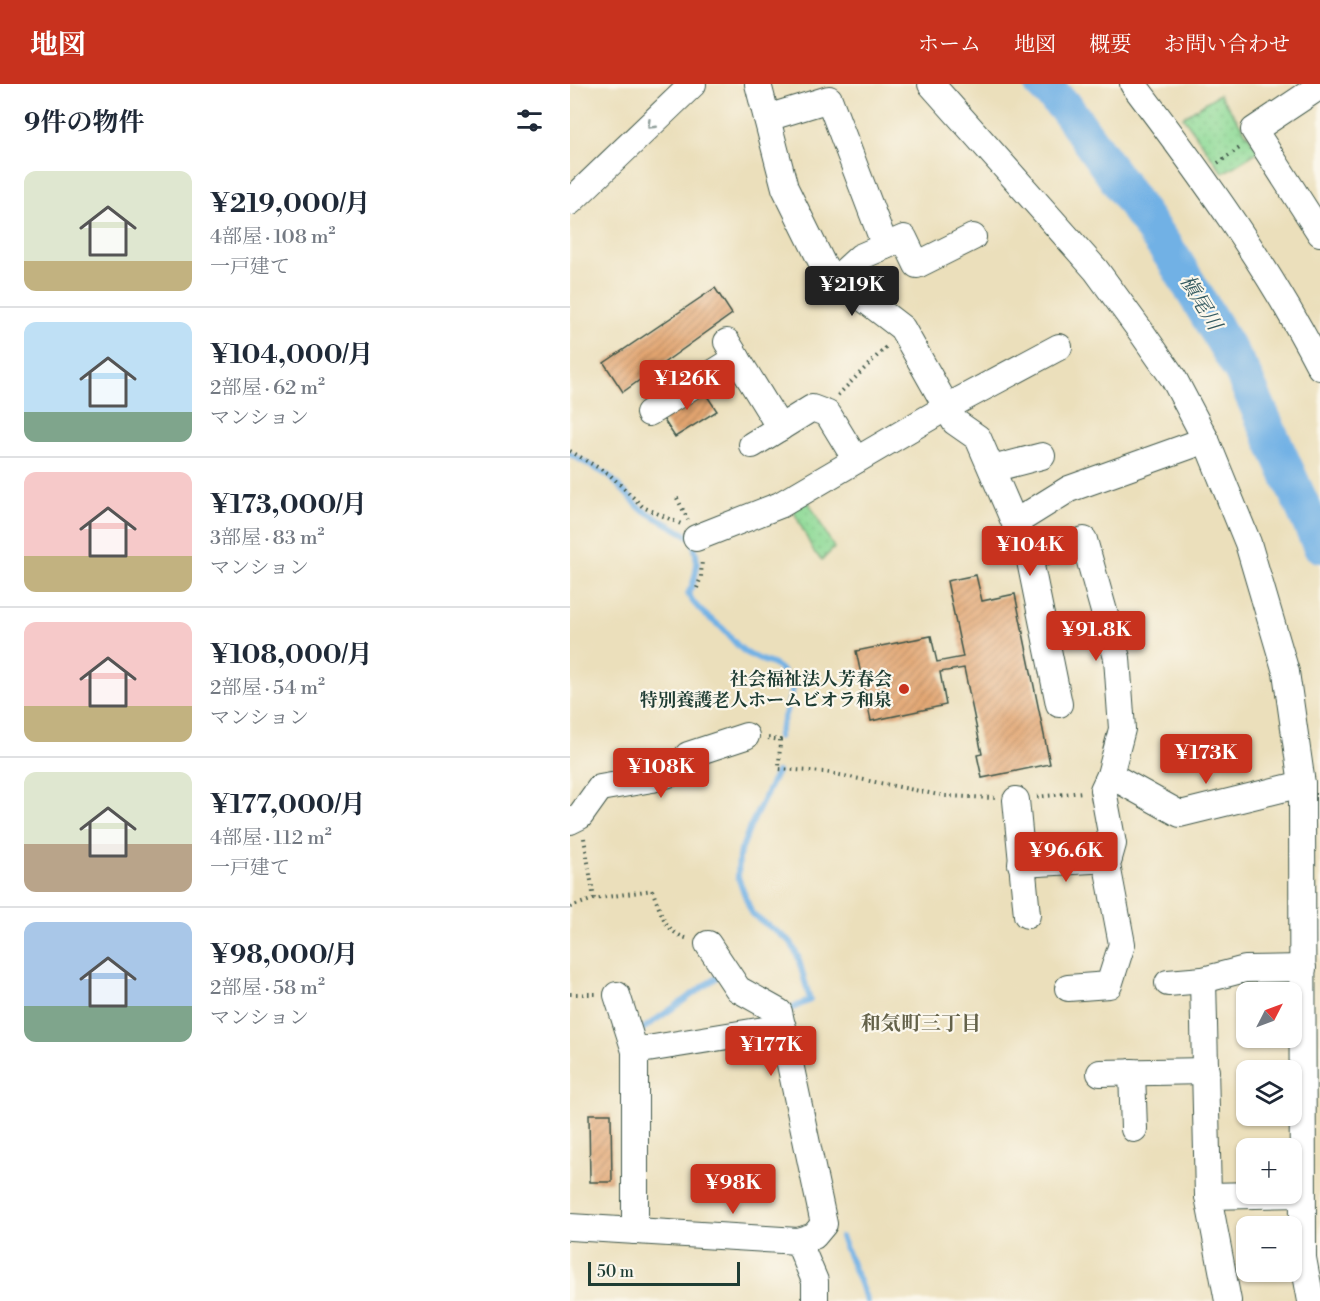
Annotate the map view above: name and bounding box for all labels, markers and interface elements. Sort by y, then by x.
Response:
text: 地図 [30,28,86,63]
text: ホーム [918,32,981,58]
text: 地図 [1014,32,1056,58]
text: 概要 [1089,32,1131,58]
text: お問い合わせ [1164,32,1290,58]
icon: filters [513,104,546,137]
text: 9件の物件 [24,107,144,139]
one-way arrow [647,117,658,128]
text: ¥219,000/月 [210,188,371,220]
icon: home [72,195,144,267]
text: 4部屋 · 108 m² [210,225,336,250]
text: 一戸建て [210,255,290,280]
pin: ¥219K [810,266,894,317]
water label: 槇尾川 [1174,271,1227,337]
text: ¥219K [819,273,885,298]
text: ¥104,000/月 [210,339,374,371]
icon: home [72,346,144,418]
pin: ¥126K [645,360,729,411]
text: ¥126K [654,367,720,392]
text: 2部屋 · 62 m² [210,376,325,401]
text: マンション [210,406,309,431]
text: ¥173,000/月 [210,489,367,521]
icon: home [72,496,144,568]
text: 3部屋 · 83 m² [210,526,325,551]
pin: ¥104K [988,526,1072,577]
text: ¥104K [996,533,1064,558]
text: マンション [210,556,309,581]
pin: ¥91.8K [1047,611,1145,662]
text: ¥91.8K [1060,618,1132,643]
text: ¥108,000/月 [210,639,373,671]
icon: home [72,646,144,718]
place label: 社会福祉法人芳春会 特別養護老人ホームビオラ和泉 [640,668,892,712]
text: 2部屋 · 54 m² [210,676,325,701]
marker: 社会福祉法人芳春会 特別養護老人ホームビオラ和泉 [897,682,911,696]
text: マンション [210,706,309,731]
pin: ¥173K [1164,734,1248,785]
text: ¥173K [1174,741,1238,766]
pin: ¥108K [619,748,703,799]
text: ¥108K [627,755,695,780]
text: ¥177,000/月 [210,789,366,821]
icon: home [72,796,144,868]
text: 4部屋 · 112 m² [210,826,332,851]
pin: ¥96.6K [1017,832,1115,883]
text: ¥96.6K [1029,839,1103,864]
text: 一戸建て [210,856,290,881]
text: ¥98,000/月 [210,939,359,971]
icon: home [72,946,144,1018]
text: 2部屋 · 58 m² [210,976,325,1001]
north arrow [1236,982,1302,1048]
map controls [1236,982,1302,1282]
text: マンション [210,1006,309,1031]
district label: 和気町三丁目 [861,1012,981,1037]
pin: ¥177K [729,1026,813,1077]
text: ¥177K [739,1033,803,1058]
button: layers [1236,1060,1302,1126]
button: + [1236,1138,1302,1204]
pin: ¥98K [697,1164,769,1215]
text: ¥98K [705,1171,761,1196]
button: − [1236,1216,1302,1282]
scale bar [588,1259,740,1286]
text: 50 m [597,1262,634,1282]

